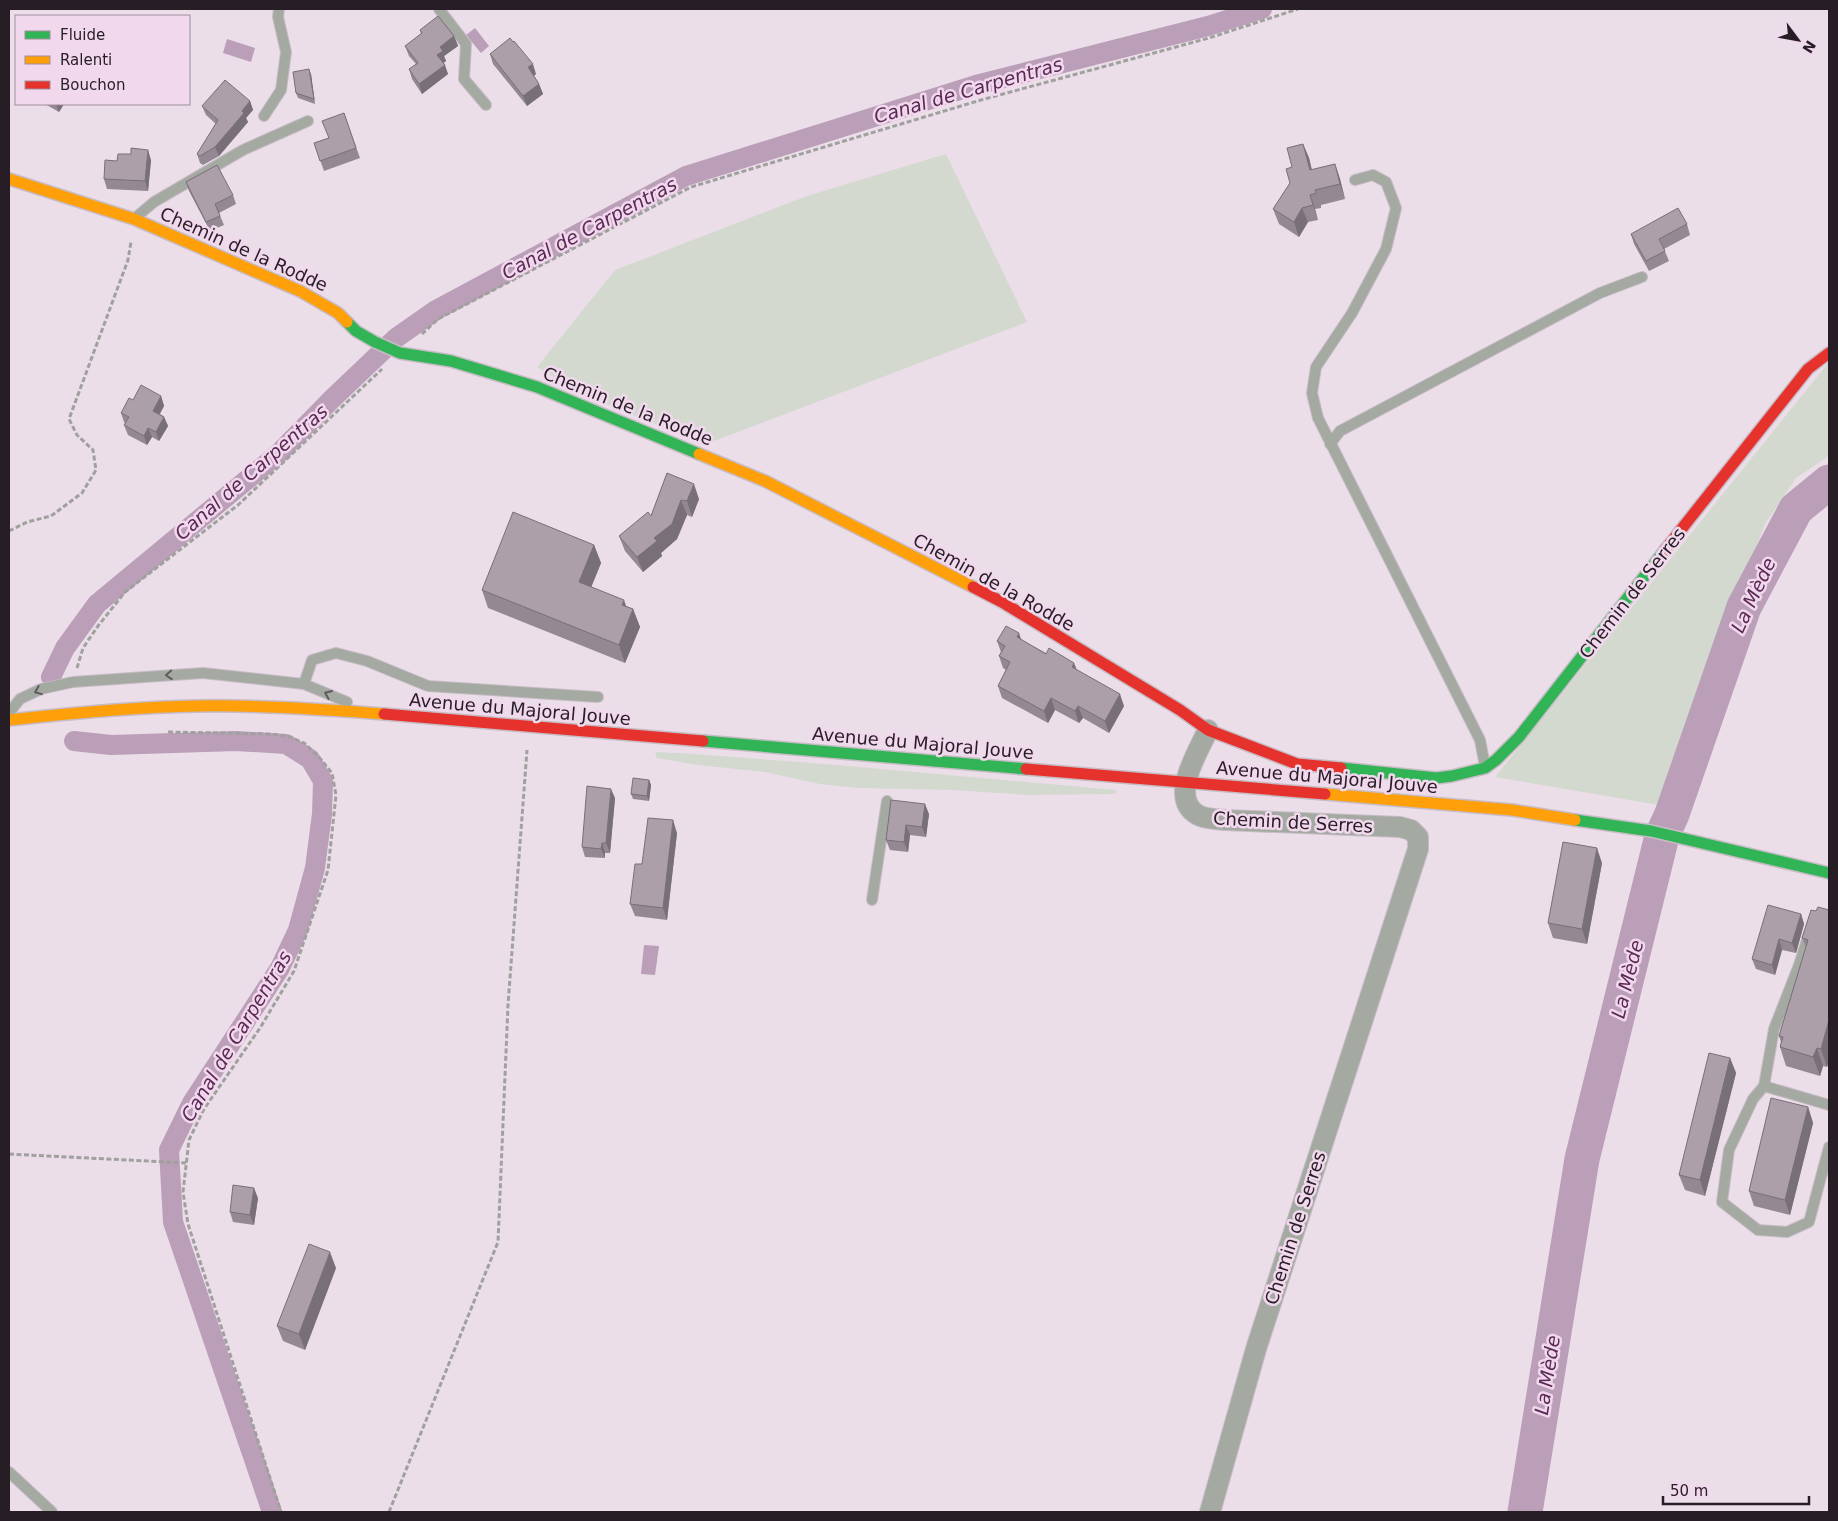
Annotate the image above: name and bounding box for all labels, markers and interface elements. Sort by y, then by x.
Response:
legend [15,15,190,105]
north arrow [1773,15,1823,65]
text: Fluide [60,26,105,44]
text: N [1799,38,1819,56]
text: Ralenti [60,51,112,69]
water label: Canal de Carpentras [871,53,1065,127]
text: Bouchon [60,76,125,94]
water label: Canal de Carpentras [498,172,680,283]
street label: Chemin de la Rodde [157,203,331,295]
street label: Chemin de la Rodde [540,362,716,450]
water label: Canal de Carpentras [170,400,332,544]
street label: Chemin de Serres [1574,524,1690,662]
street label: Chemin de la Rodde [910,529,1078,635]
water label: La Mède [1726,554,1780,636]
one-way arrow [164,670,172,681]
one-way arrow [34,685,42,695]
street label: Avenue du Majoral Jouve [408,689,632,729]
one-way arrow [324,690,333,701]
street label: Avenue du Majoral Jouve [811,723,1035,763]
street label: Avenue du Majoral Jouve [1215,757,1439,797]
street label: Chemin de Serres [1213,807,1373,837]
water label: La Mède [1607,937,1647,1021]
water label: Canal de Carpentras [176,947,296,1125]
street label: Chemin de Serres [1260,1149,1330,1307]
water label: La Mède [1530,1334,1564,1416]
scale bar [1663,1474,1809,1506]
text: 50 m [1670,1482,1708,1500]

